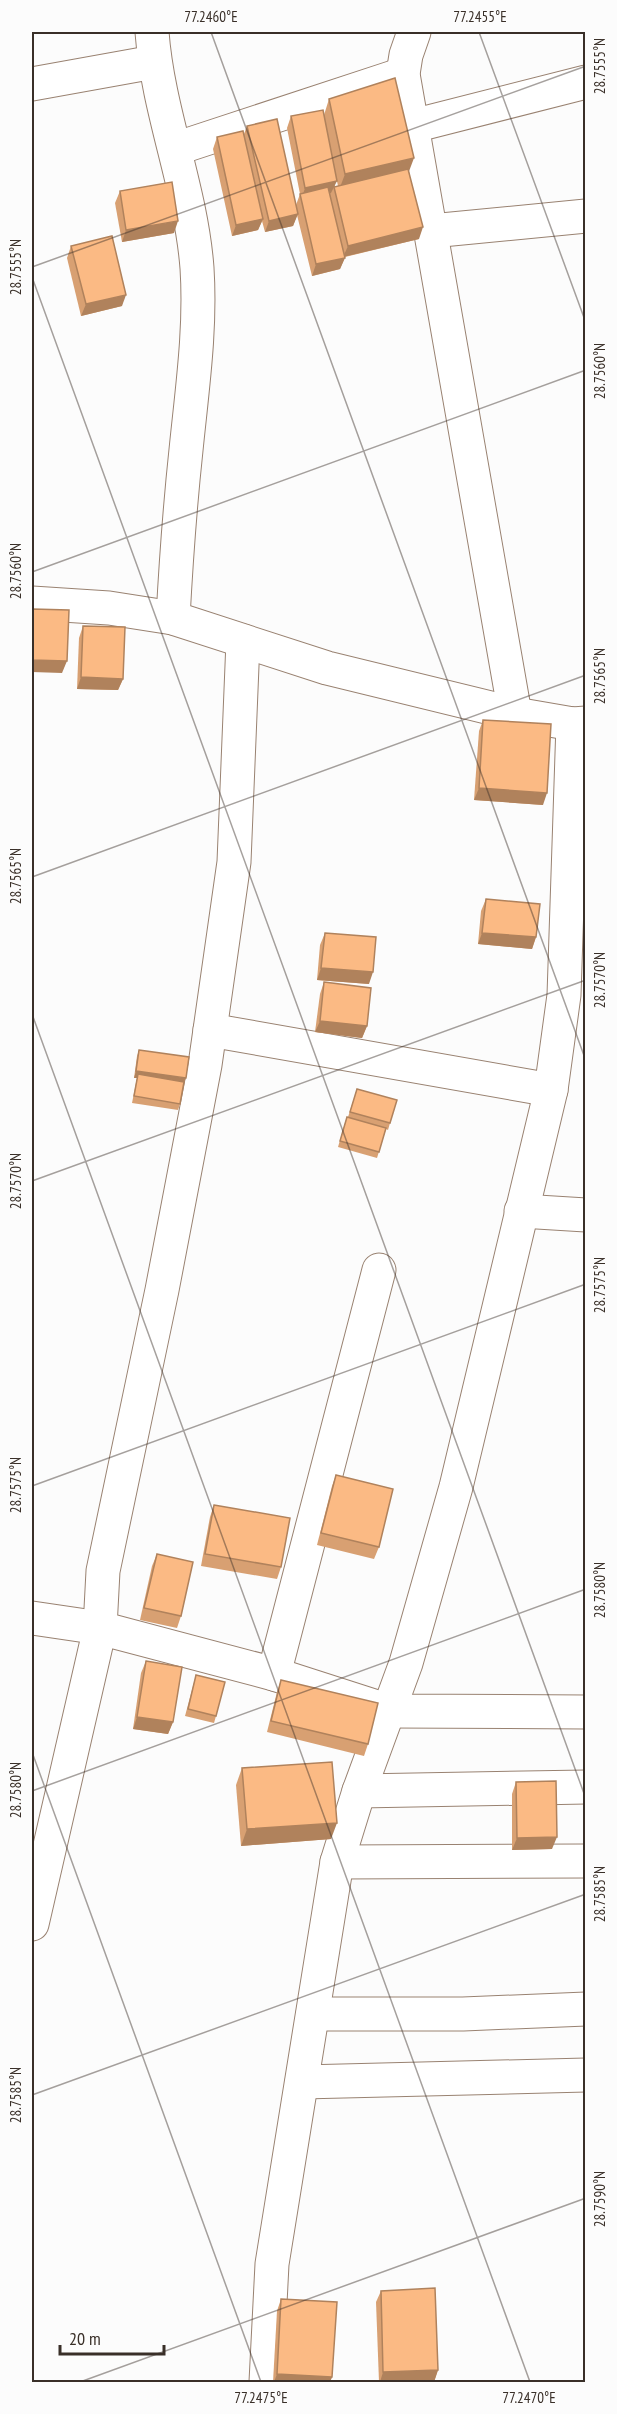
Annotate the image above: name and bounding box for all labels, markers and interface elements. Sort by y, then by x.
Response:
text: 77.2460°E [184,7,238,26]
text: 77.2455°E [453,7,507,26]
text: 28.7555°N [590,38,609,94]
text: 28.7555°N [6,239,25,295]
text: 28.7560°N [590,343,609,399]
text: 28.7560°N [6,543,25,599]
text: 28.7565°N [590,648,609,704]
text: 28.7565°N [6,848,25,904]
text: 28.7570°N [590,952,609,1008]
text: 28.7570°N [6,1153,25,1209]
text: 28.7575°N [590,1257,609,1313]
text: 28.7575°N [6,1457,25,1513]
text: 28.7580°N [590,1562,609,1618]
text: 28.7580°N [6,1762,25,1818]
text: 28.7585°N [590,1866,609,1922]
text: 28.7585°N [6,2067,25,2123]
text: 28.7590°N [590,2171,609,2227]
scale bar [60,2318,164,2356]
text: 20 m [69,2327,101,2350]
text: 77.2475°E [234,2388,288,2407]
text: 77.2470°E [502,2388,556,2407]

